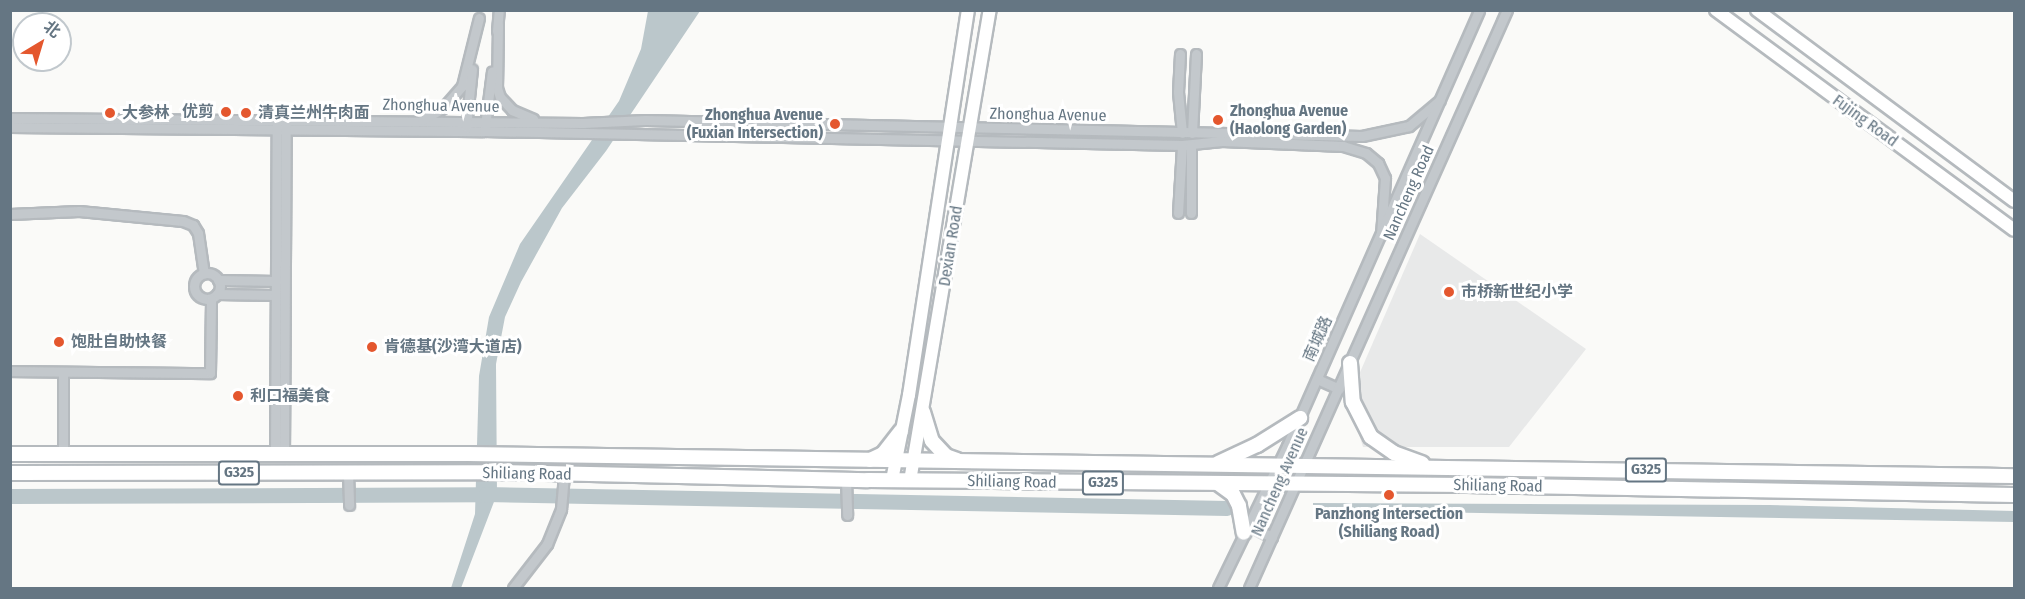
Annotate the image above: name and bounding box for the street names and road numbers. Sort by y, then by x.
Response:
street label: Fujing Road [1829,91,1901,151]
street label: Zhonghua Avenue [382,95,500,117]
street label: Zhonghua Avenue [989,104,1107,126]
street label: Nancheng Road [1379,142,1439,244]
street label: Dexian Road [935,204,967,288]
street label: 南城路 [1299,313,1337,365]
street label: Nancheng Avenue [1247,425,1313,539]
road number: G325 [1624,458,1668,482]
road number: G325 [216,461,262,485]
street label: Shiliang Road [482,464,572,484]
road number: G325 [1080,471,1126,495]
street label: Shiliang Road [967,472,1057,492]
street label: Shiliang Road [1453,476,1543,496]

